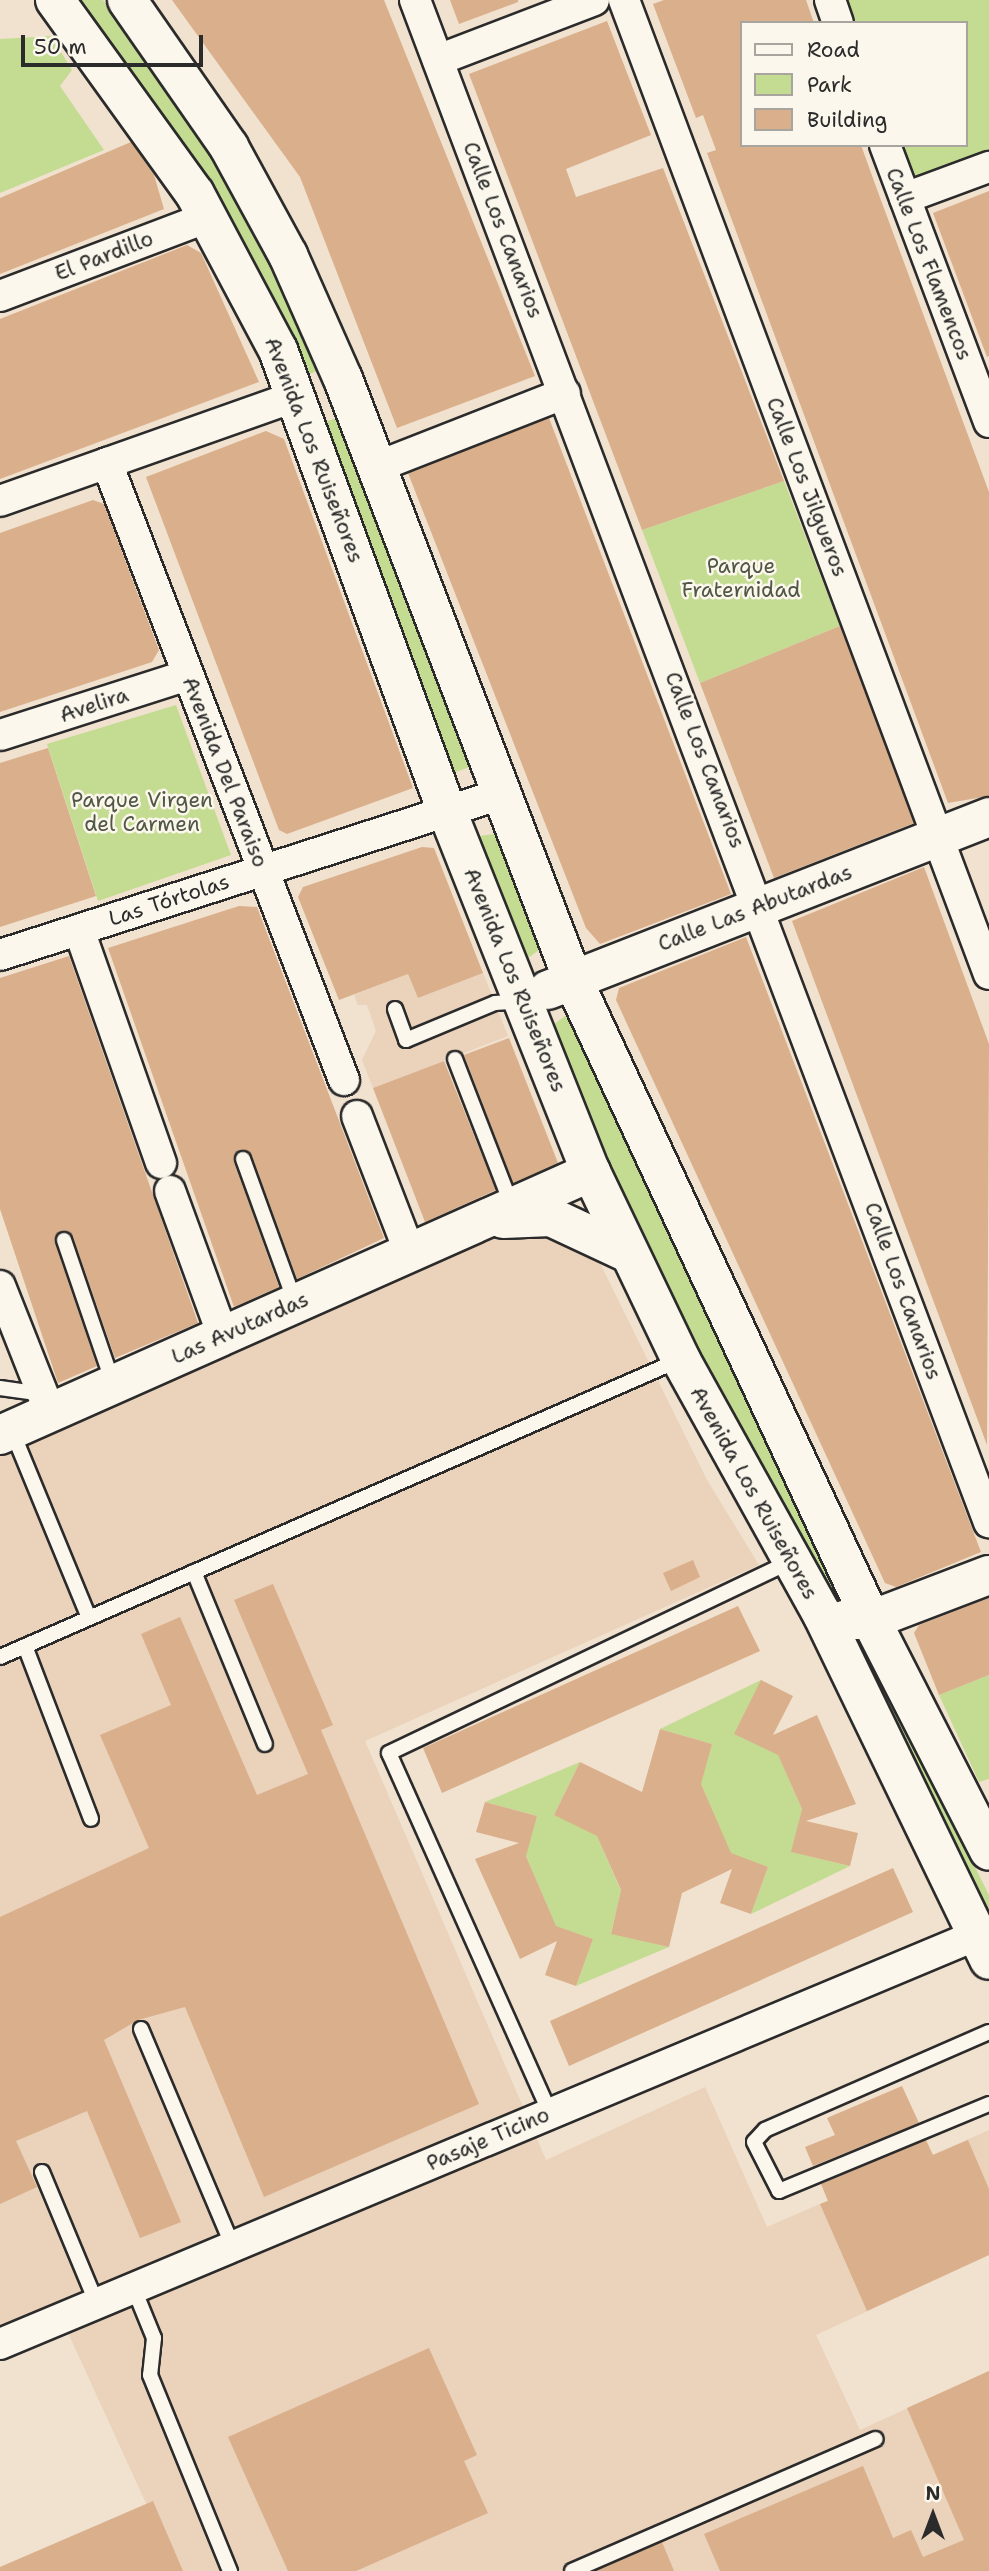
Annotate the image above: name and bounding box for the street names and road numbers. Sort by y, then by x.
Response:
street label: Calle Los Canarios [458,138,548,322]
street label: Calle Los Flamencos [881,164,977,364]
street label: El Pardillo [51,226,157,286]
street label: Avenida Los Ruiseñores [259,334,369,566]
street label: Calle Los Jilgueros [761,394,853,580]
street label: Calle Los Canarios [660,668,750,852]
street label: Avenida Del Paraiso [177,673,273,871]
street label: Avelira [56,682,132,728]
street label: Calle Las Abutardas [654,859,856,957]
street label: Avenida Los Ruiseñores [458,864,572,1096]
street label: Las Tórtolas [106,869,232,931]
street label: Calle Los Canarios [859,1199,947,1383]
street label: Las Avutardas [168,1287,312,1369]
street label: Avenida Los Ruiseñores [685,1382,823,1604]
street label: Pasaje Ticino [423,2102,553,2176]

